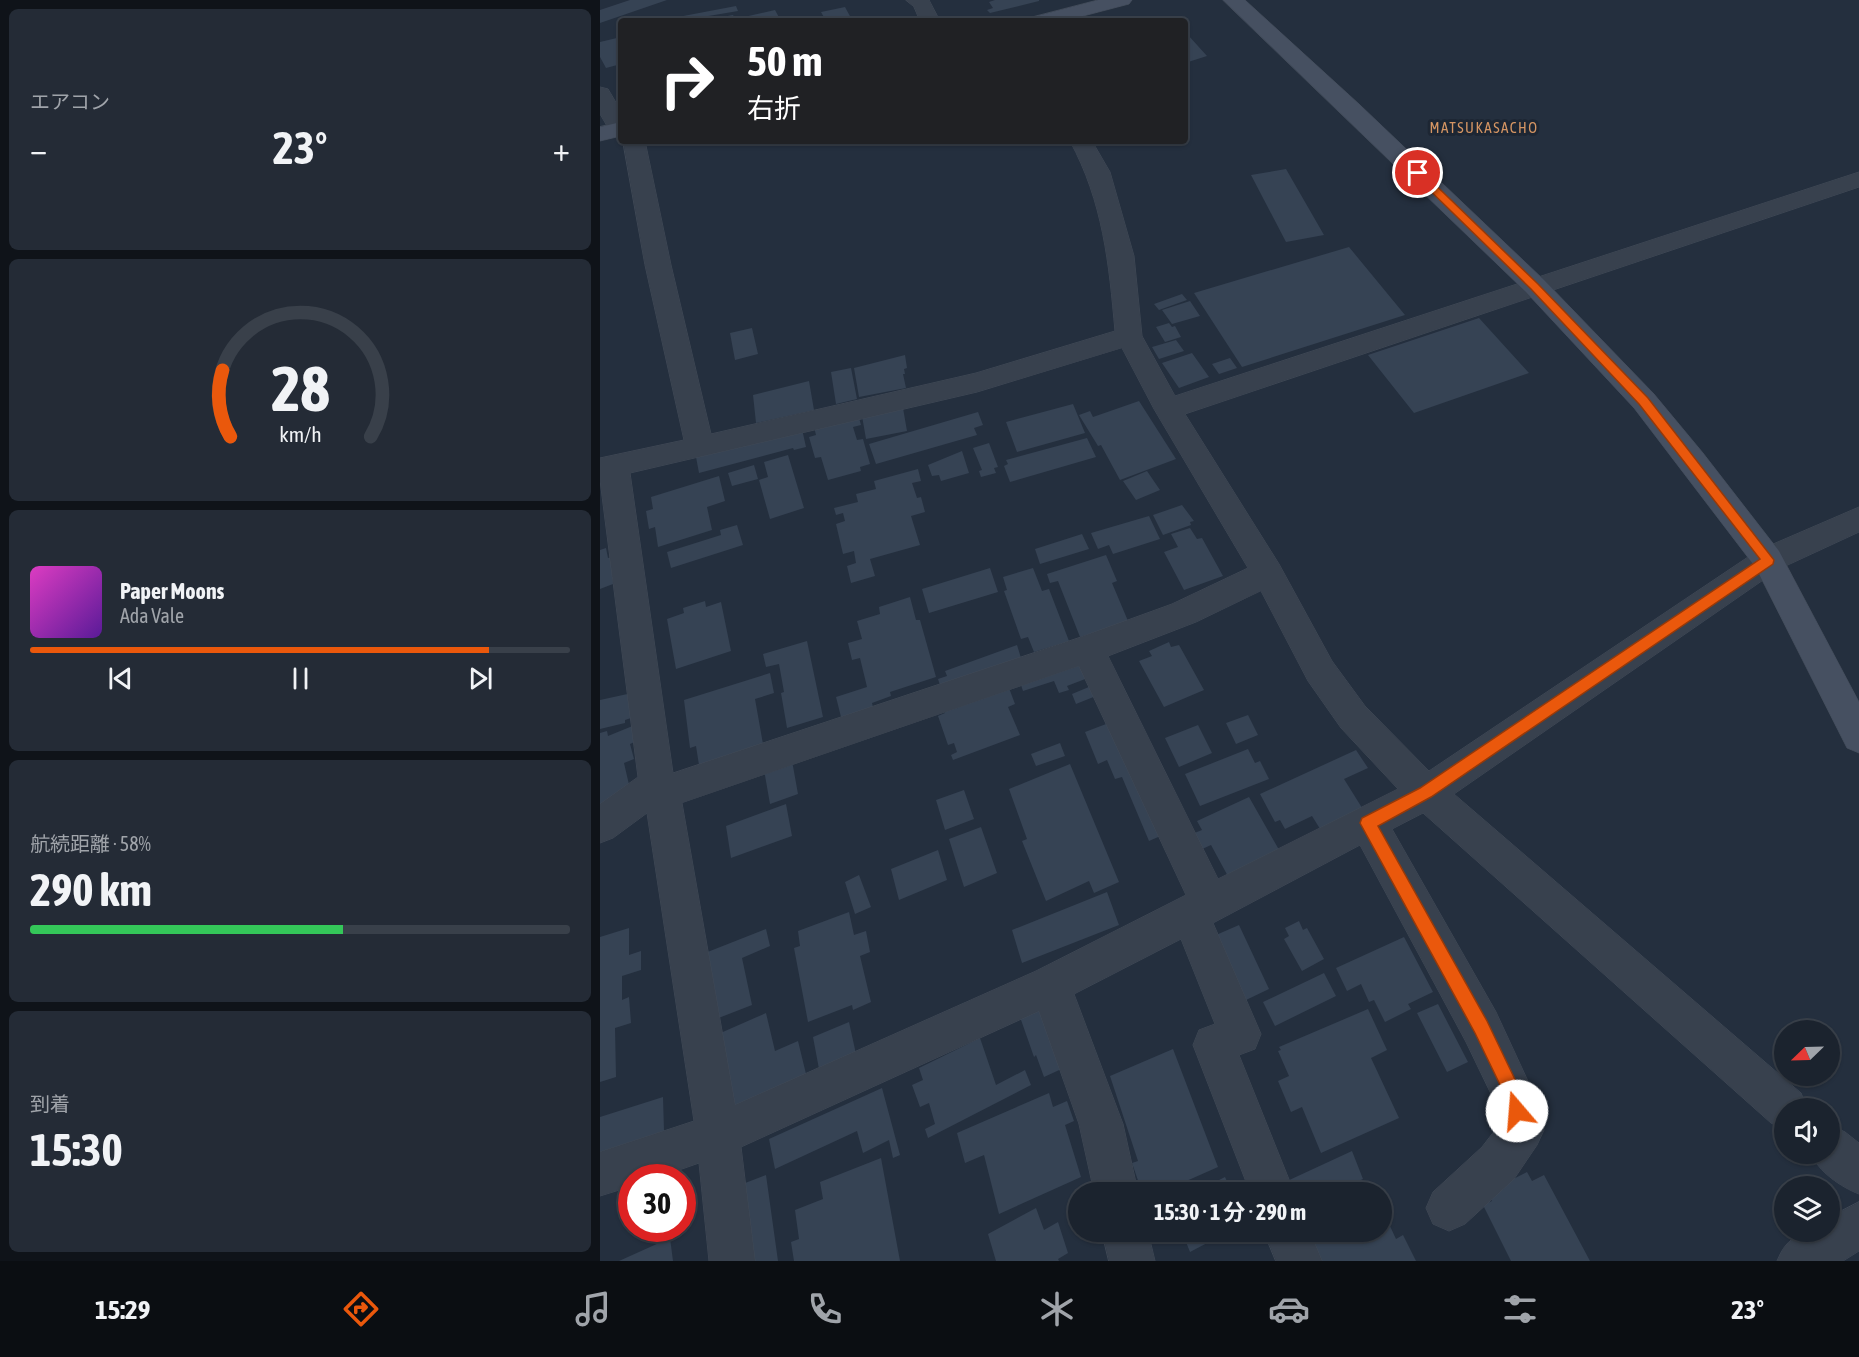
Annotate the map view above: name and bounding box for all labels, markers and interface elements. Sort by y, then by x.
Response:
text: 50 m [747,37,822,85]
icon: right [648,42,726,120]
text: エアコン [30,90,110,113]
text: 右折 [747,93,801,124]
district label: MATSUKASACHO [1429,119,1539,136]
text: 23° [273,122,327,174]
text: − [30,130,47,168]
text: + [553,130,570,168]
pin [1392,147,1443,198]
icon: arrive [1401,156,1434,189]
text: 28 [271,353,329,424]
text: km/h [279,423,321,448]
text: Paper Moons [120,578,224,604]
text: Ada Vale [120,604,184,627]
icon: previous [104,662,137,695]
icon: pause [284,662,317,695]
icon: next [464,662,497,695]
text: 航続距離 · 58% [30,832,151,855]
text: 290 km [30,864,152,916]
north arrow [1774,1020,1840,1086]
map controls [1774,1020,1840,1242]
position arrow [1485,1079,1549,1143]
text: 到着 [30,1092,70,1115]
button: sound [1774,1098,1840,1164]
text: 15:30 [30,1124,123,1176]
speed limit sign: 30 [618,1164,696,1242]
button: layers [1774,1176,1840,1242]
text: 15:30 · 1 分 · 290 m [1154,1199,1306,1225]
icon: directions [340,1288,382,1330]
icon: music [572,1288,614,1330]
icon: phone [804,1288,846,1330]
icon: climate [1036,1288,1078,1330]
icon: car [1268,1288,1310,1330]
icon: filters [1499,1288,1541,1330]
text: 15:29 [95,1294,150,1325]
text: 23° [1731,1294,1764,1325]

